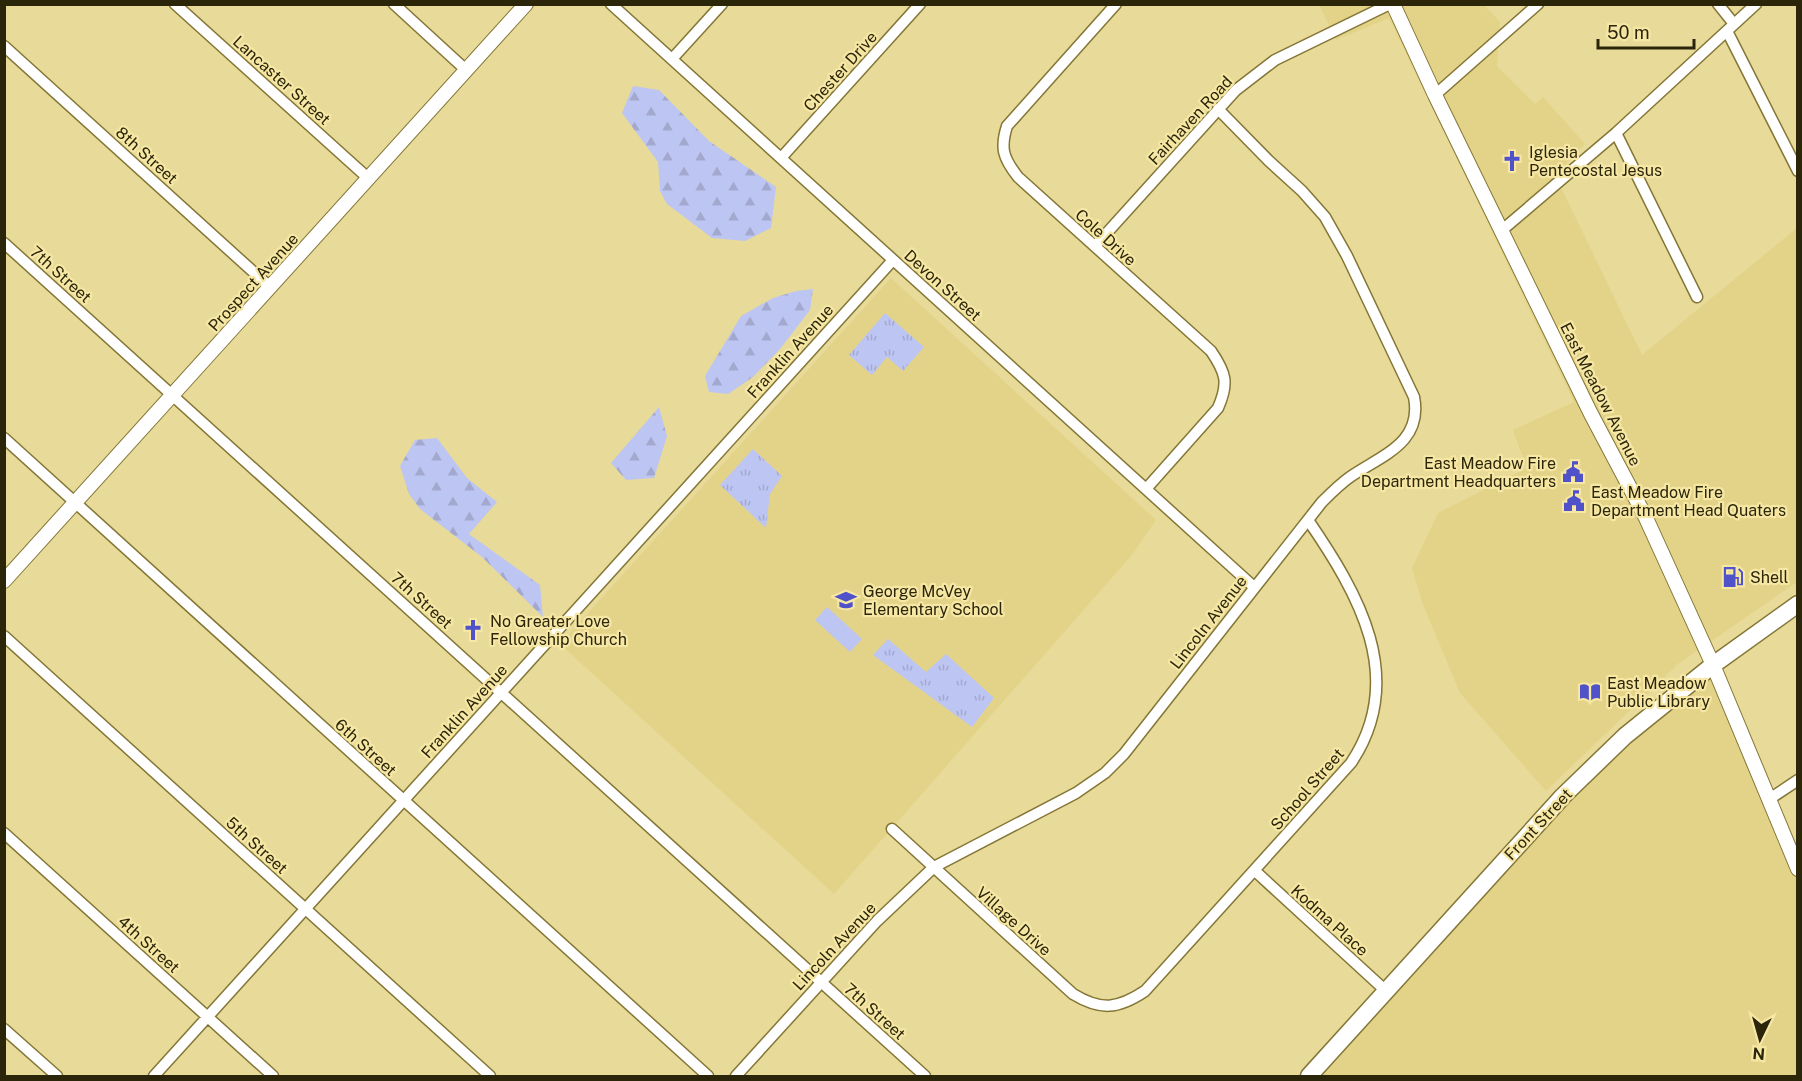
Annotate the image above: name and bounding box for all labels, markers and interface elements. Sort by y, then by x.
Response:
scale bar [1598,12,1694,50]
text: 50 m [1607,22,1650,43]
street label: Chester Drive [800,28,881,115]
street label: Lancaster Street [229,32,334,129]
street label: Fairhaven Road [1144,72,1236,169]
street label: 8th Street [112,123,181,188]
place label: Iglesia Pentecostal Jesus [1529,143,1662,180]
church icon: Iglesia Pentecostal Jesus [1500,149,1524,173]
street label: Cole Drive [1071,205,1140,270]
street label: Prospect Avenue [204,229,302,335]
street label: 7th Street [26,242,95,307]
street label: Devon Street [900,246,985,325]
street label: Franklin Avenue [743,301,837,402]
street label: East Meadow Avenue [1556,319,1645,469]
place label: East Meadow Fire Department Headquarters [1361,454,1556,491]
public building icon: East Meadow Fire Department Headquarters [1561,460,1585,484]
place label: East Meadow Fire Department Head Quaters [1591,483,1786,520]
public building icon: East Meadow Fire Department Head Quaters [1562,489,1586,513]
fuel station icon: Shell [1721,565,1745,589]
street label: 7th Street [387,568,456,633]
place label: Shell [1750,568,1789,587]
street label: Lincoln Avenue [1166,572,1251,673]
place label: George McVey Elementary School [863,582,1004,619]
school or university icon: George McVey Elementary School [834,588,858,612]
place label: No Greater Love Fellowship Church [490,612,627,649]
church icon: No Greater Love Fellowship Church [461,618,485,642]
street label: Franklin Avenue [417,661,511,762]
place label: East Meadow Public Library [1607,674,1710,711]
library icon: East Meadow Public Library [1578,680,1602,704]
street label: 6th Street [331,715,400,780]
street label: School Street [1267,745,1348,834]
street label: Front Street [1501,785,1576,864]
street label: 5th Street [222,813,291,878]
street label: Kodma Place [1287,881,1372,960]
street label: Village Drive [972,883,1055,960]
street label: Lincoln Avenue [789,899,880,994]
street label: 4th Street [114,912,183,977]
street label: 7th Street [840,979,909,1044]
north arrow [1730,1009,1790,1069]
text: N [1752,1043,1766,1063]

